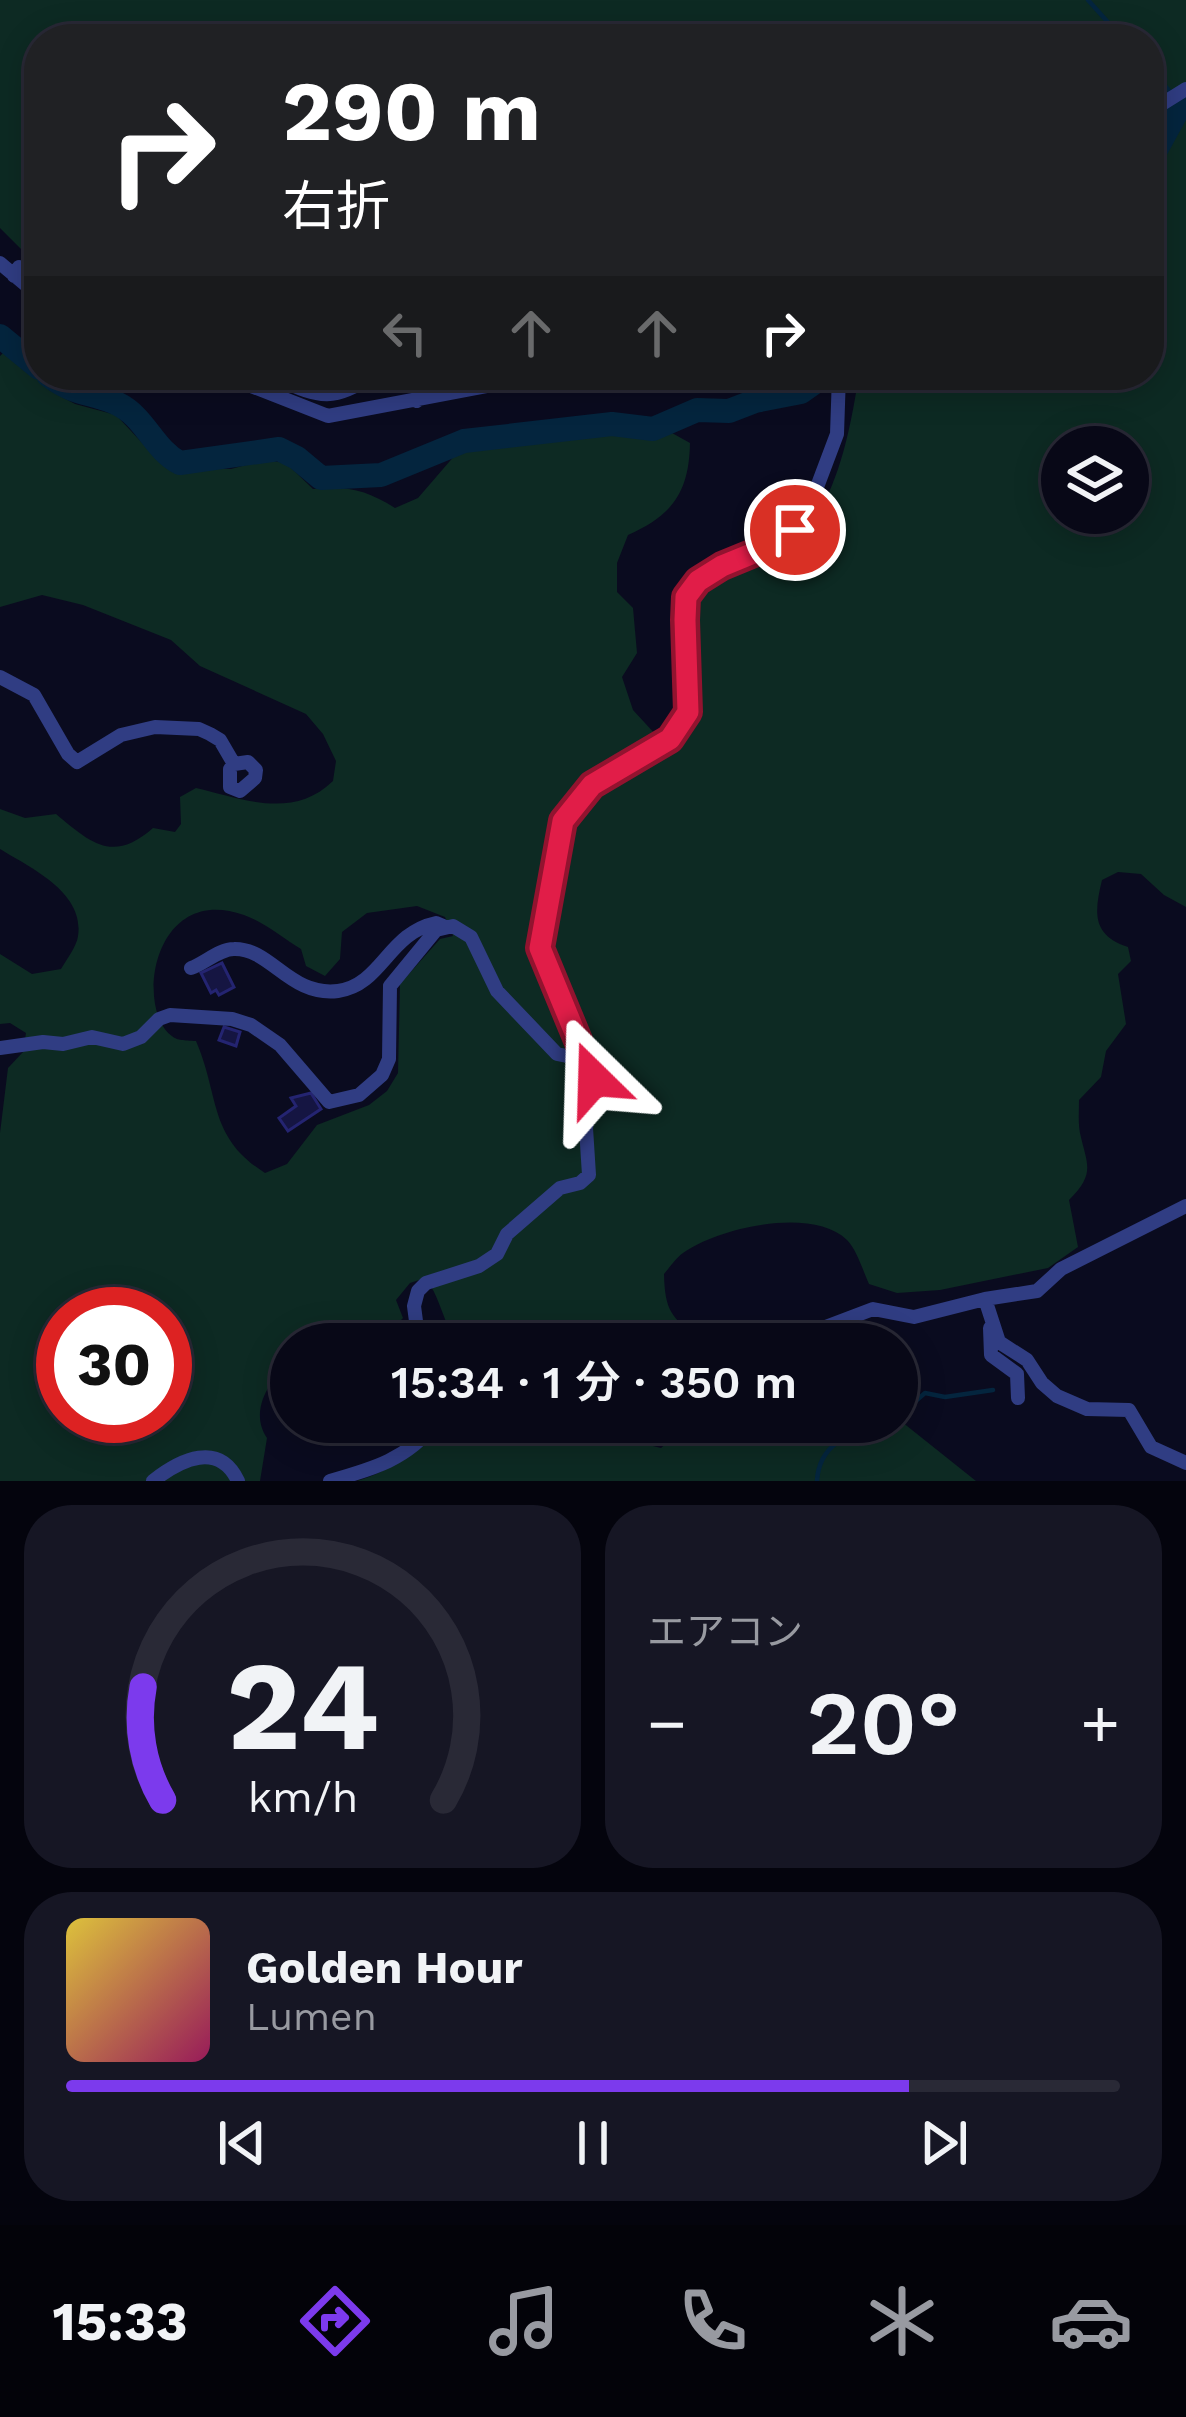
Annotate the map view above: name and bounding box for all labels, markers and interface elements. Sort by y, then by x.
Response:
text: 290 m [282,62,541,160]
icon: right [84,72,240,228]
text: 右折 [282,175,390,238]
icon: left [372,300,438,366]
icon: ahead [498,300,564,366]
icon: ahead [624,300,690,366]
icon: right [750,300,816,366]
map controls [1041,426,1149,534]
button: layers [1041,426,1149,534]
pin [744,479,846,581]
icon: arrive [762,497,828,563]
position arrow [531,1016,657,1142]
speed limit sign: 30 [36,1287,192,1443]
text: 15:34 · 1 分 · 350 m [391,1356,797,1409]
text: エアコン [647,1609,803,1654]
text: 24 [226,1633,379,1779]
text: 20° [807,1670,960,1776]
text: − [647,1685,687,1762]
text: + [1080,1685,1120,1762]
text: km/h [247,1771,358,1821]
text: Golden Hour [246,1941,523,1994]
text: Lumen [246,1994,377,2039]
icon: previous [209,2110,275,2176]
icon: pause [560,2110,626,2176]
icon: next [911,2110,977,2176]
icon: directions [293,2279,377,2363]
icon: music [482,2279,566,2363]
icon: phone [671,2279,755,2363]
icon: climate [860,2279,944,2363]
icon: car [1049,2279,1133,2363]
text: 15:33 [53,2290,188,2353]

